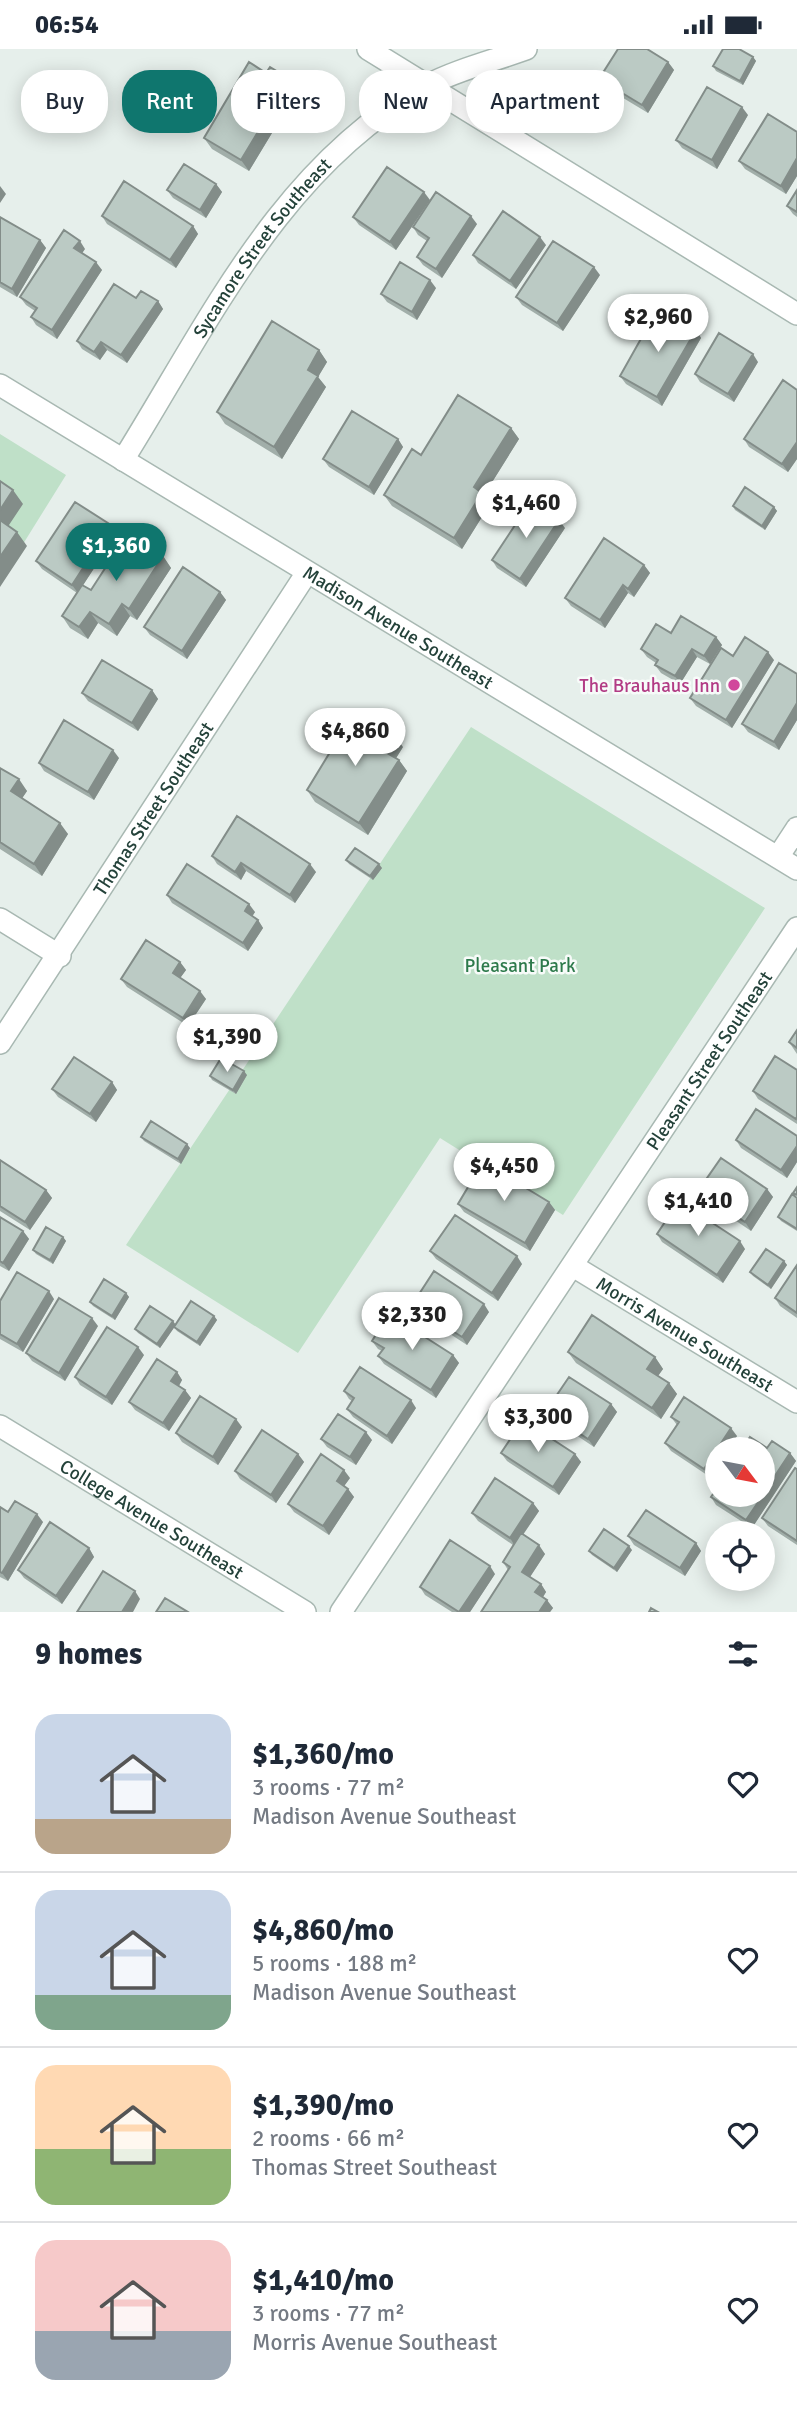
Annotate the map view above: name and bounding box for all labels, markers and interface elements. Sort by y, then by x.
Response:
text: 06:54 [35,9,99,41]
chip: Buy [21,70,108,133]
chip: Rent [122,70,217,133]
chip: Filters [231,70,345,133]
chip: New [359,70,452,133]
chip: Apartment [466,70,624,133]
street label: Sycamore Street Southeast [188,153,337,343]
pin: $2,960 [601,295,715,354]
text: $2,960 [624,302,692,331]
pin: $1,460 [469,481,583,540]
text: $1,460 [492,488,560,517]
pin: $1,360 [59,524,173,583]
text: $1,360 [82,531,150,560]
street label: Madison Avenue Southeast [298,561,498,695]
place label: The Brauhaus Inn [579,674,720,698]
marker: The Brauhaus Inn [726,677,742,693]
pin: $4,860 [298,709,412,768]
text: $4,860 [321,716,389,745]
street label: Thomas Street Southeast [88,717,219,900]
park label: Pleasant Park [465,954,576,978]
street label: Pleasant Street Southeast [641,966,778,1155]
pin: $1,390 [170,1014,284,1074]
text: $1,390 [193,1022,261,1051]
pin: $4,450 [447,1143,561,1203]
text: $4,450 [470,1151,538,1180]
pin: $1,410 [641,1179,755,1238]
text: $1,410 [664,1186,732,1215]
street label: Morris Avenue Southeast [592,1272,778,1398]
pin: $2,330 [355,1293,469,1352]
text: $2,330 [378,1300,446,1329]
pin: $3,300 [481,1395,595,1454]
text: $3,300 [504,1402,572,1431]
north arrow [705,1437,775,1507]
map controls [705,1437,775,1591]
street label: College Avenue Southeast [55,1454,248,1585]
button: locate [705,1521,775,1591]
icon: filters [724,1635,762,1673]
text: 9 homes [35,1636,142,1673]
text: $1,360/mo [252,1736,394,1773]
icon: home [91,1742,175,1826]
icon: heart [724,1765,762,1803]
text: 3 rooms · 77 m² [252,1773,405,1802]
text: Madison Avenue Southeast [252,1802,516,1831]
text: $4,860/mo [252,1912,394,1949]
icon: home [91,1918,175,2002]
icon: heart [724,1941,762,1979]
text: 5 rooms · 188 m² [252,1949,417,1978]
text: Madison Avenue Southeast [252,1978,516,2007]
text: $1,390/mo [252,2087,394,2124]
icon: home [91,2093,175,2177]
icon: heart [724,2116,762,2154]
text: 2 rooms · 66 m² [252,2124,405,2153]
text: Thomas Street Southeast [252,2153,497,2182]
text: $1,410/mo [252,2262,394,2299]
icon: home [91,2268,175,2352]
icon: heart [724,2291,762,2329]
text: 3 rooms · 77 m² [252,2299,405,2328]
text: Morris Avenue Southeast [252,2328,497,2357]

